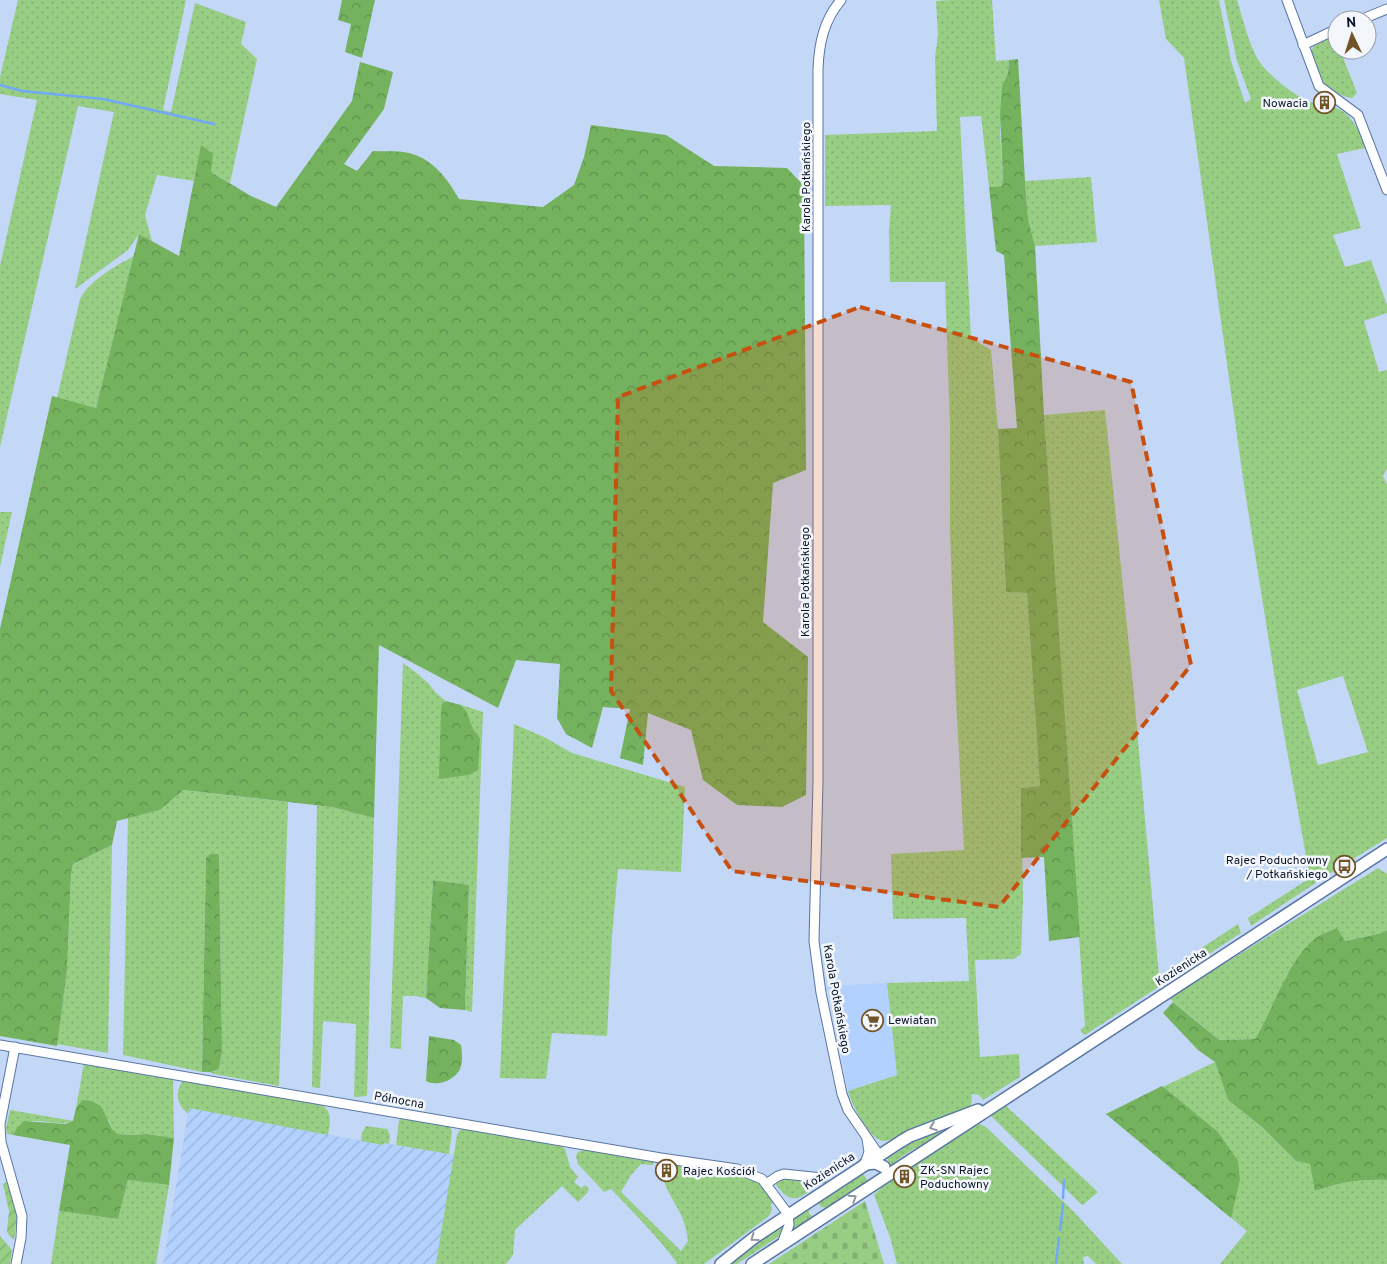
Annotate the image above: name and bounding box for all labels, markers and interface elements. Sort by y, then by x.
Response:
north arrow [1327,10,1377,60]
text: N [1346,15,1357,32]
building icon: Nowacia [1312,91,1336,115]
place label: Nowacia [1263,96,1308,112]
street label: Karola Potkańskiego [799,121,815,232]
street label: Karola Potkańskiego [798,526,814,637]
place label: Rajec Poduchowny / Potkańskiego [1226,853,1328,883]
bus stop icon: Rajec Poduchowny / Potkańskiego [1332,855,1356,879]
street label: Karola Potkańskiego [819,943,854,1055]
street label: Kozienicka [1153,945,1210,990]
supermarket icon: Lewiatan [860,1008,884,1032]
place label: Lewiatan [888,1013,936,1029]
street label: Północna [373,1089,425,1113]
one-way arrow [929,1121,938,1131]
street label: Kozienicka [801,1149,858,1194]
building icon: Rajec Kościół [655,1159,679,1183]
place label: ZK-SN Rajec Poduchowny [920,1163,989,1193]
place label: Rajec Kościół [683,1164,755,1180]
building icon: ZK-SN Rajec Poduchowny [892,1165,916,1189]
one-way arrow [847,1195,856,1205]
one-way arrow [750,1232,760,1241]

